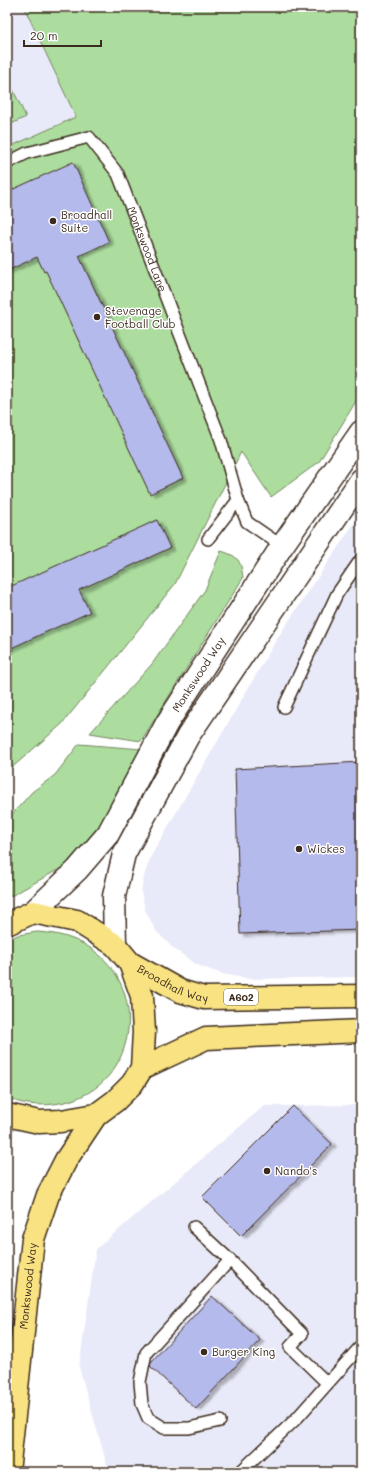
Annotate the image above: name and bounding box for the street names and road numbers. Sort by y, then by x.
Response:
street label: Monkswood Lane [124,204,171,294]
street label: Monkswood Way [168,633,228,715]
street label: Broadhall Way [135,961,209,1005]
road number: A602 [224,989,258,1005]
street label: Monkswood Way [15,1242,40,1330]

